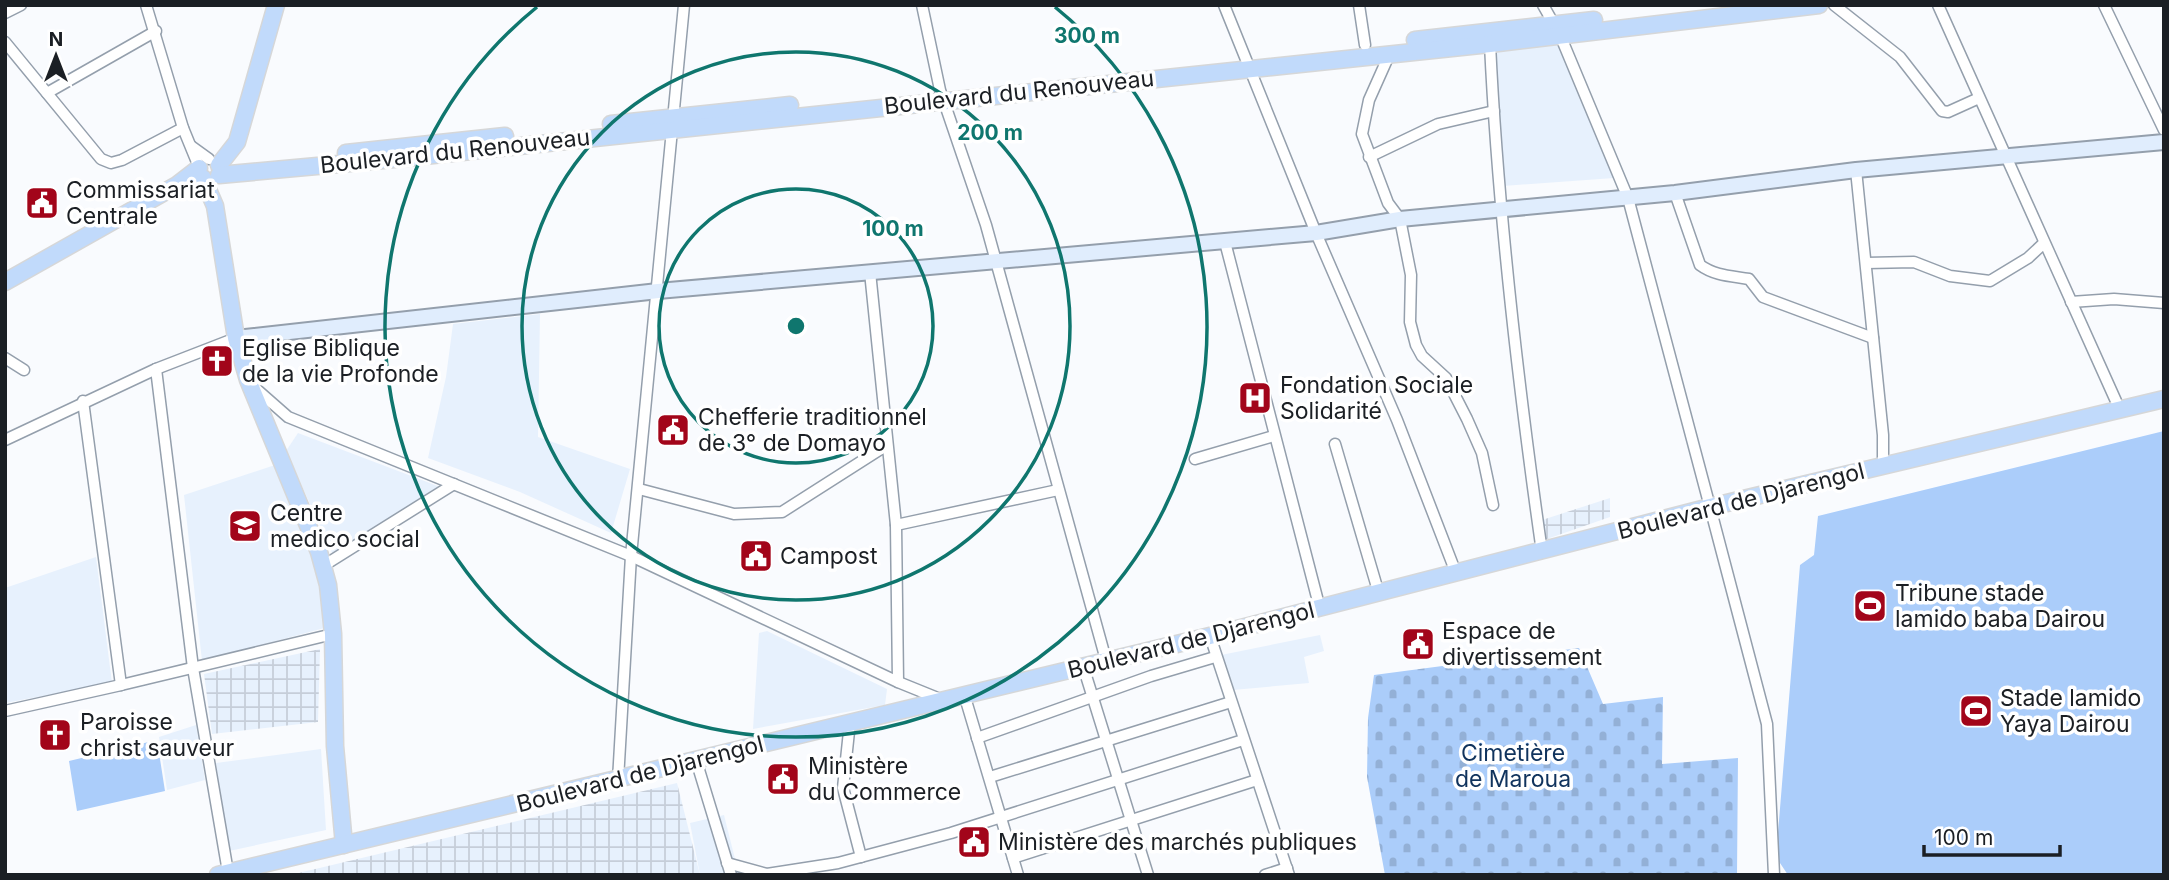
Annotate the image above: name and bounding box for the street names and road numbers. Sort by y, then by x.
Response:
street label: Boulevard du Renouveau [883,64,1155,120]
street label: Boulevard du Renouveau [319,123,591,179]
street label: Boulevard de Djarengol [1615,457,1867,545]
street label: Boulevard de Djarengol [1065,596,1317,684]
street label: Boulevard de Djarengol [514,730,766,818]

